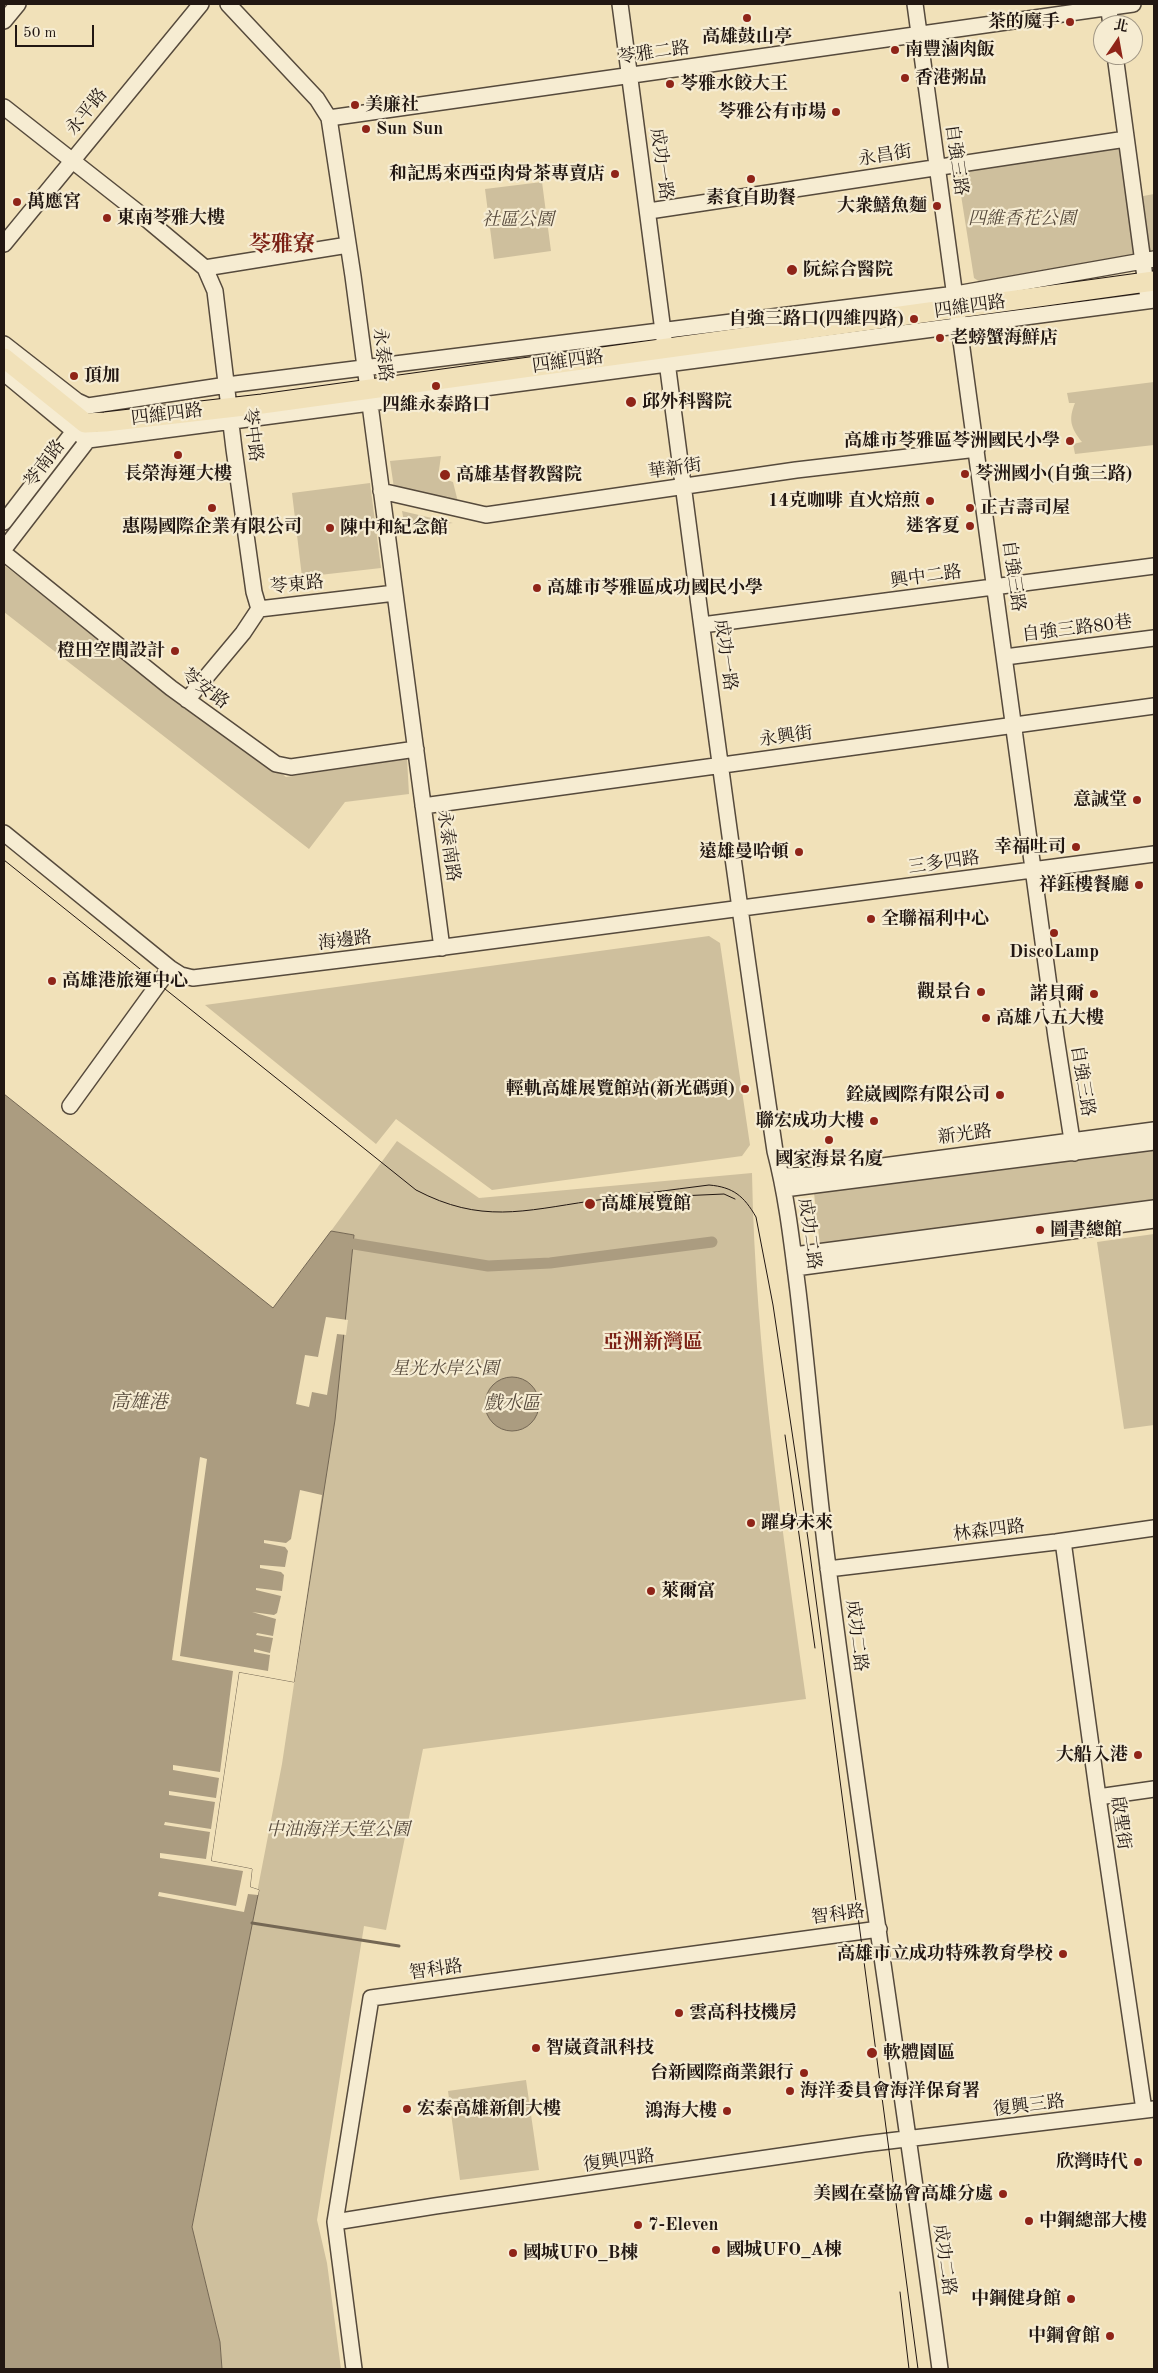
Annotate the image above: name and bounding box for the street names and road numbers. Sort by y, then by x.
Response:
street label: 苓雅二路 [617,37,691,69]
street label: 永平路 [62,84,112,140]
street label: 自強三路 [940,123,972,197]
street label: 成功一路 [645,127,677,201]
street label: 永昌街 [857,141,913,171]
street label: 四維四路 [933,291,1007,323]
street label: 永泰路 [368,327,396,383]
street label: 四維四路 [531,346,605,378]
street label: 四維四路 [130,400,204,430]
street label: 苓中路 [238,407,266,463]
street label: 苓南路 [20,436,70,492]
street label: 華新街 [647,455,703,483]
street label: 自強三路 [997,539,1029,613]
street label: 興中二路 [889,561,963,593]
street label: 苓東路 [269,571,325,599]
street label: 自強三路80巷 [1021,612,1133,646]
street label: 成功一路 [709,618,741,692]
street label: 苓安路 [177,664,233,714]
street label: 永興街 [758,723,814,751]
street label: 永泰南路 [432,809,464,883]
street label: 三多四路 [907,847,981,879]
street label: 海邊路 [317,927,373,955]
street label: 自強三路 [1066,1044,1098,1118]
street label: 新光路 [937,1121,993,1149]
street label: 成功二路 [793,1197,825,1271]
street label: 林森四路 [952,1516,1026,1546]
street label: 成功二路 [841,1599,871,1673]
street label: 啟聖街 [1106,1795,1134,1851]
street label: 智科路 [810,1901,866,1929]
street label: 智科路 [408,1956,464,1984]
street label: 復興三路 [992,2091,1066,2121]
street label: 復興四路 [582,2145,656,2177]
street label: 成功二路 [928,2223,960,2297]

